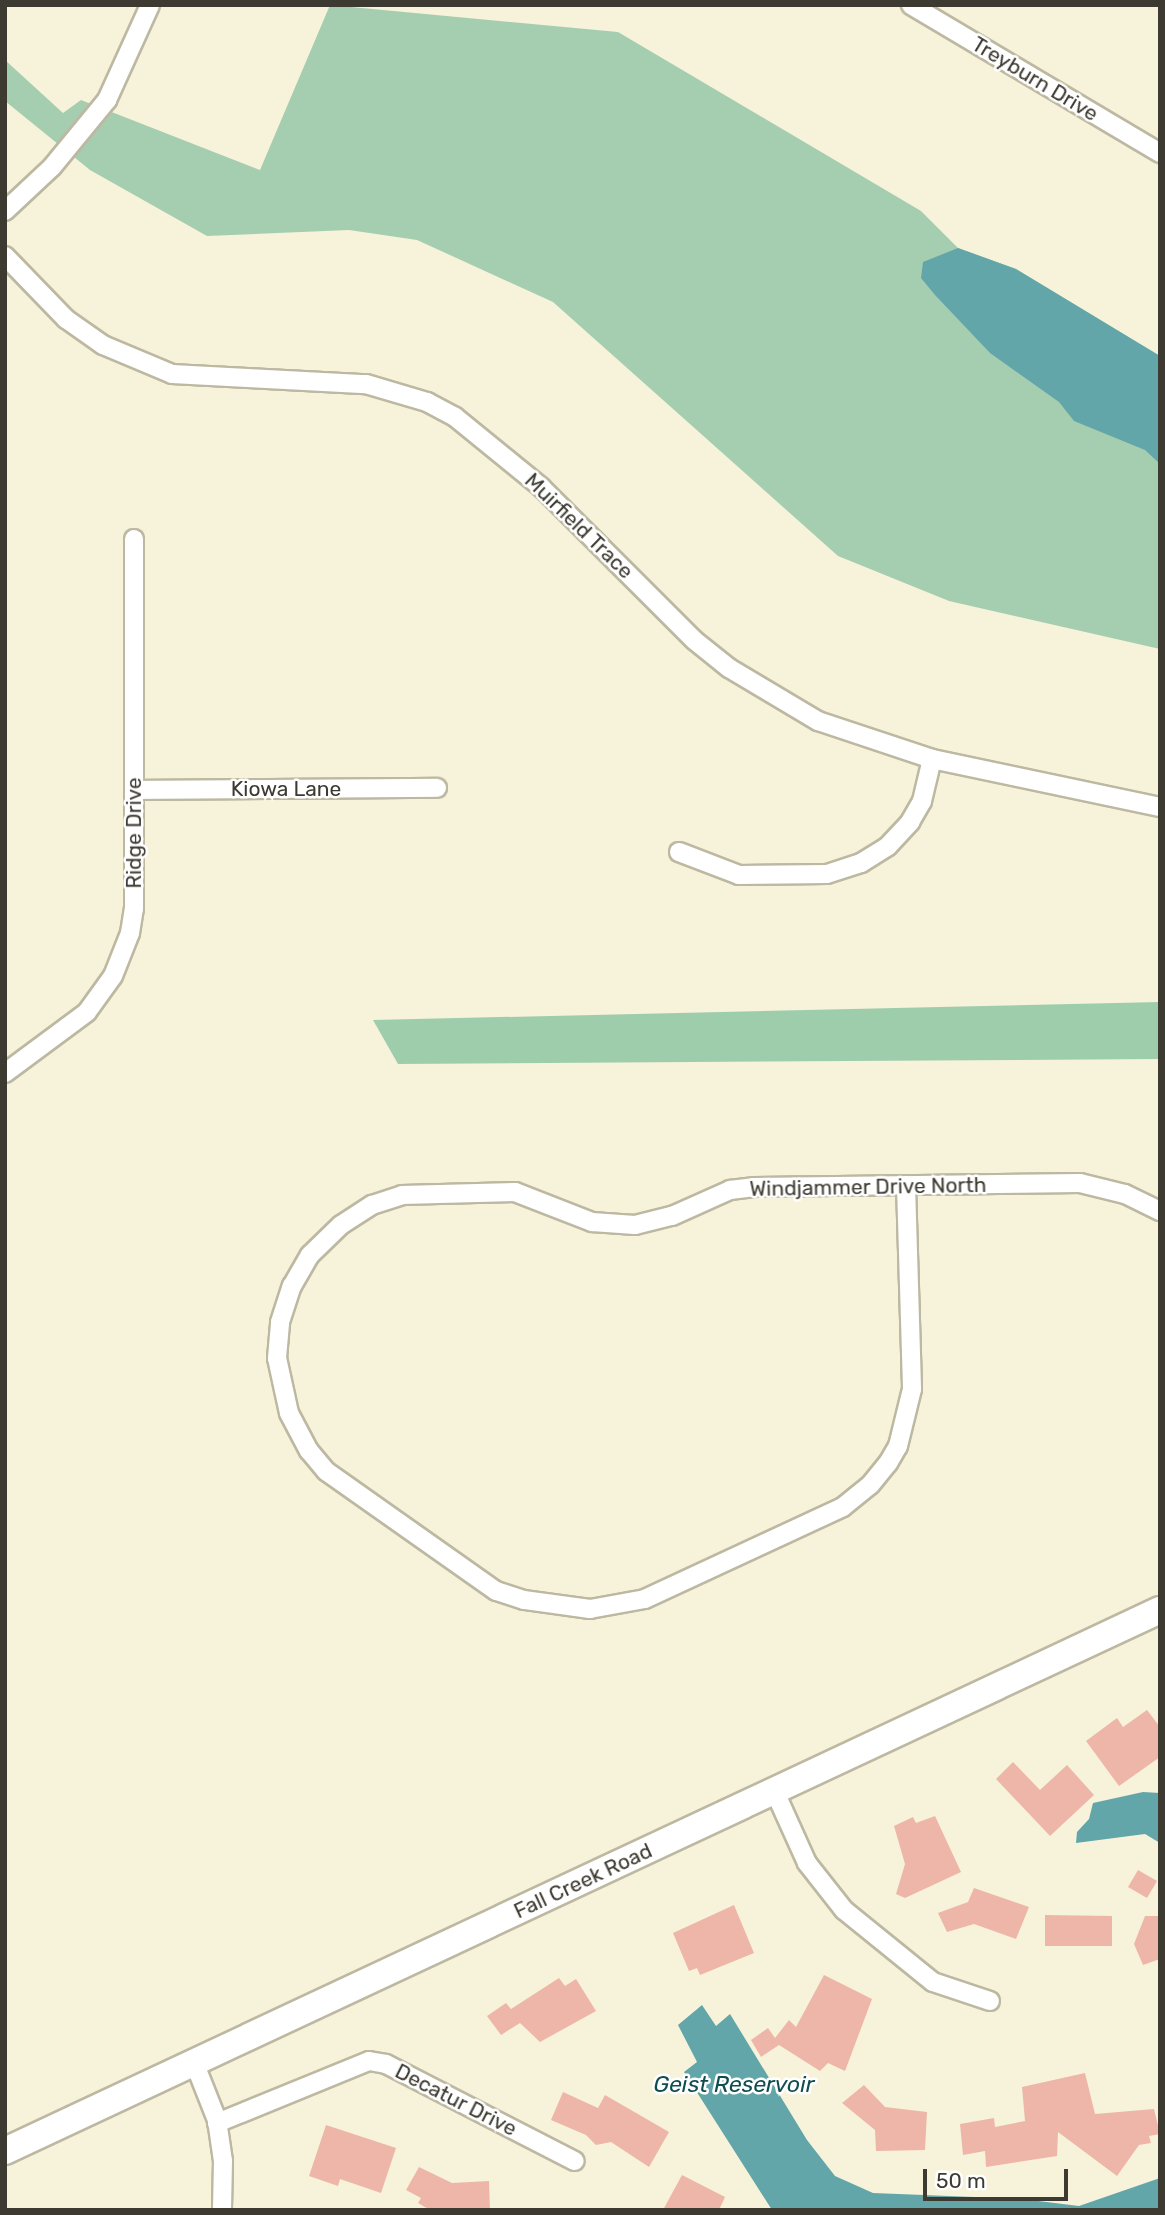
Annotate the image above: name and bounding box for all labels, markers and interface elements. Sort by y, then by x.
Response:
street label: Treyburn Drive [967,31,1103,127]
street label: Muirfield Trace [519,468,639,584]
street label: Kiowa Lane [231,776,341,802]
street label: Ridge Drive [121,777,147,889]
street label: Windjammer Drive North [749,1172,987,1202]
street label: Fall Creek Road [510,1838,656,1924]
street label: Decatur Drive [391,2058,521,2142]
water label: Geist Reservoir [653,2070,815,2098]
scale bar [927,2156,1072,2200]
text: 50 m [936,2168,986,2193]

